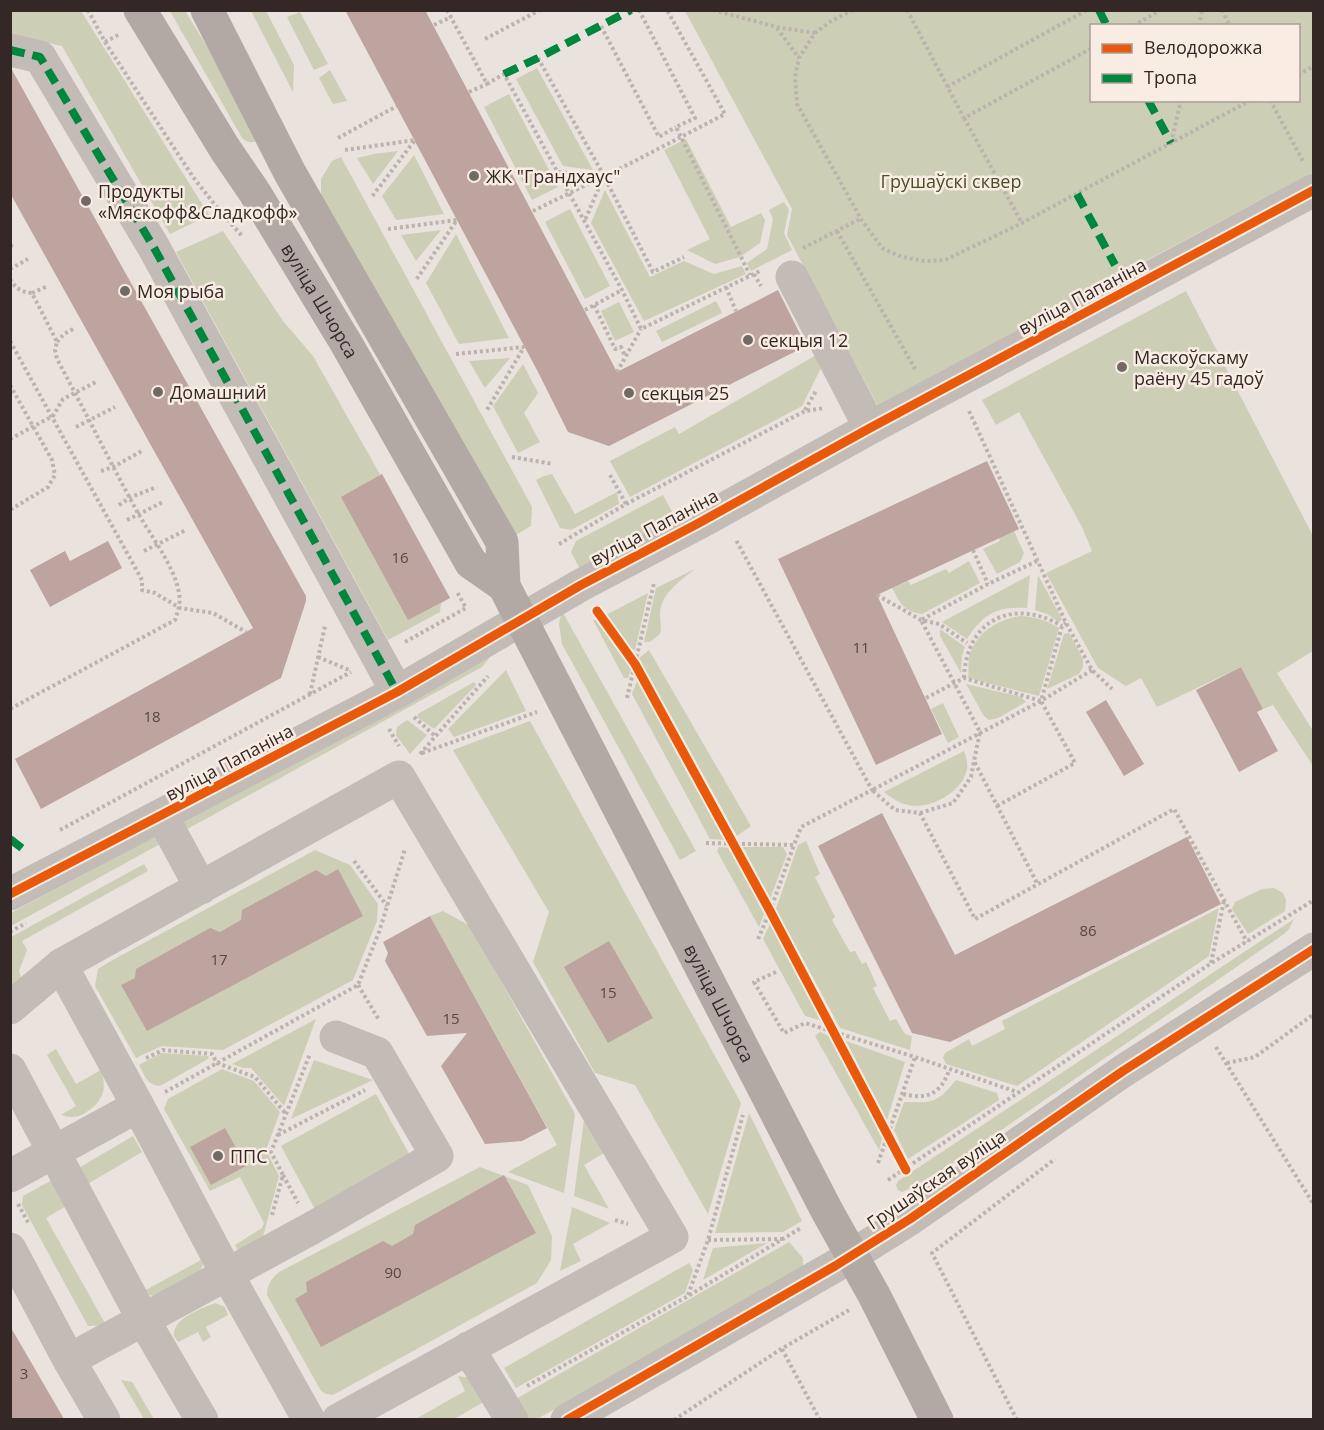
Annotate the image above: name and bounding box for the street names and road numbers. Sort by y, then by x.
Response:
street label: вуліца Шчорса [276,239,364,362]
street label: вуліца Папаніна [1014,252,1150,340]
street label: вуліца Папаніна [586,483,722,571]
street label: вуліца Папаніна [161,718,297,806]
street label: вуліца Шчорса [679,940,760,1066]
street label: Грушаўская вуліца [862,1124,1010,1234]

